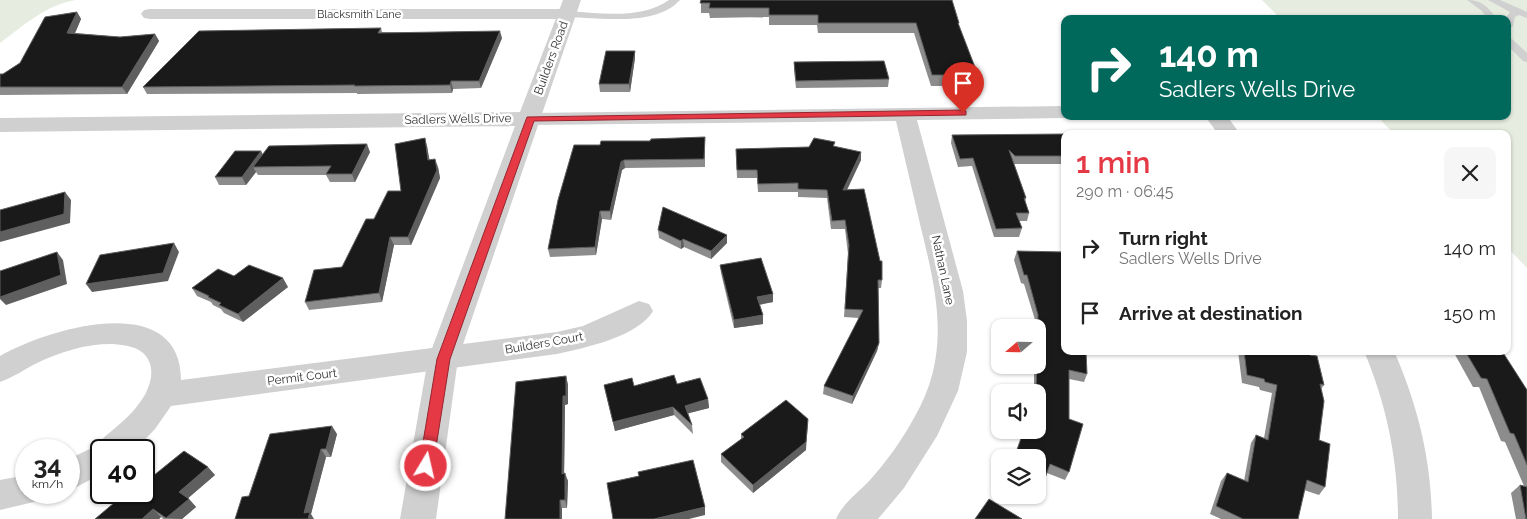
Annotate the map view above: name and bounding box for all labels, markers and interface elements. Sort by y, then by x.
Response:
street label: Blacksmith Lane [317,8,402,21]
street label: Builders Road [531,19,571,97]
text: 140 m [1159,34,1259,75]
icon: right [1076,35,1141,100]
pin [942,62,984,113]
icon: arrive [949,69,977,97]
text: Sadlers Wells Drive [1159,76,1355,102]
street label: Sadlers Wells Drive [404,111,512,127]
text: 1 min [1076,145,1151,180]
button: close [1444,147,1496,199]
text: 290 m · 06:45 [1076,182,1173,201]
text: Turn right [1119,227,1208,249]
street label: Nathan Lane [929,234,957,306]
icon: right [1076,234,1104,262]
text: 140 m [1444,237,1496,259]
text: Sadlers Wells Drive [1119,249,1262,268]
icon: arrive [1076,299,1104,327]
text: Arrive at destination [1119,302,1303,324]
text: 150 m [1444,302,1496,324]
north arrow [991,319,1046,374]
map controls [991,319,1046,504]
street label: Builders Court [504,329,584,357]
street label: Permit Court [266,366,338,388]
button: sound [991,384,1046,439]
speed limit sign: 40 [90,439,155,504]
position arrow [399,439,451,491]
button: layers [991,449,1046,504]
text: 34 [33,450,62,480]
text: km/h [32,477,63,491]

